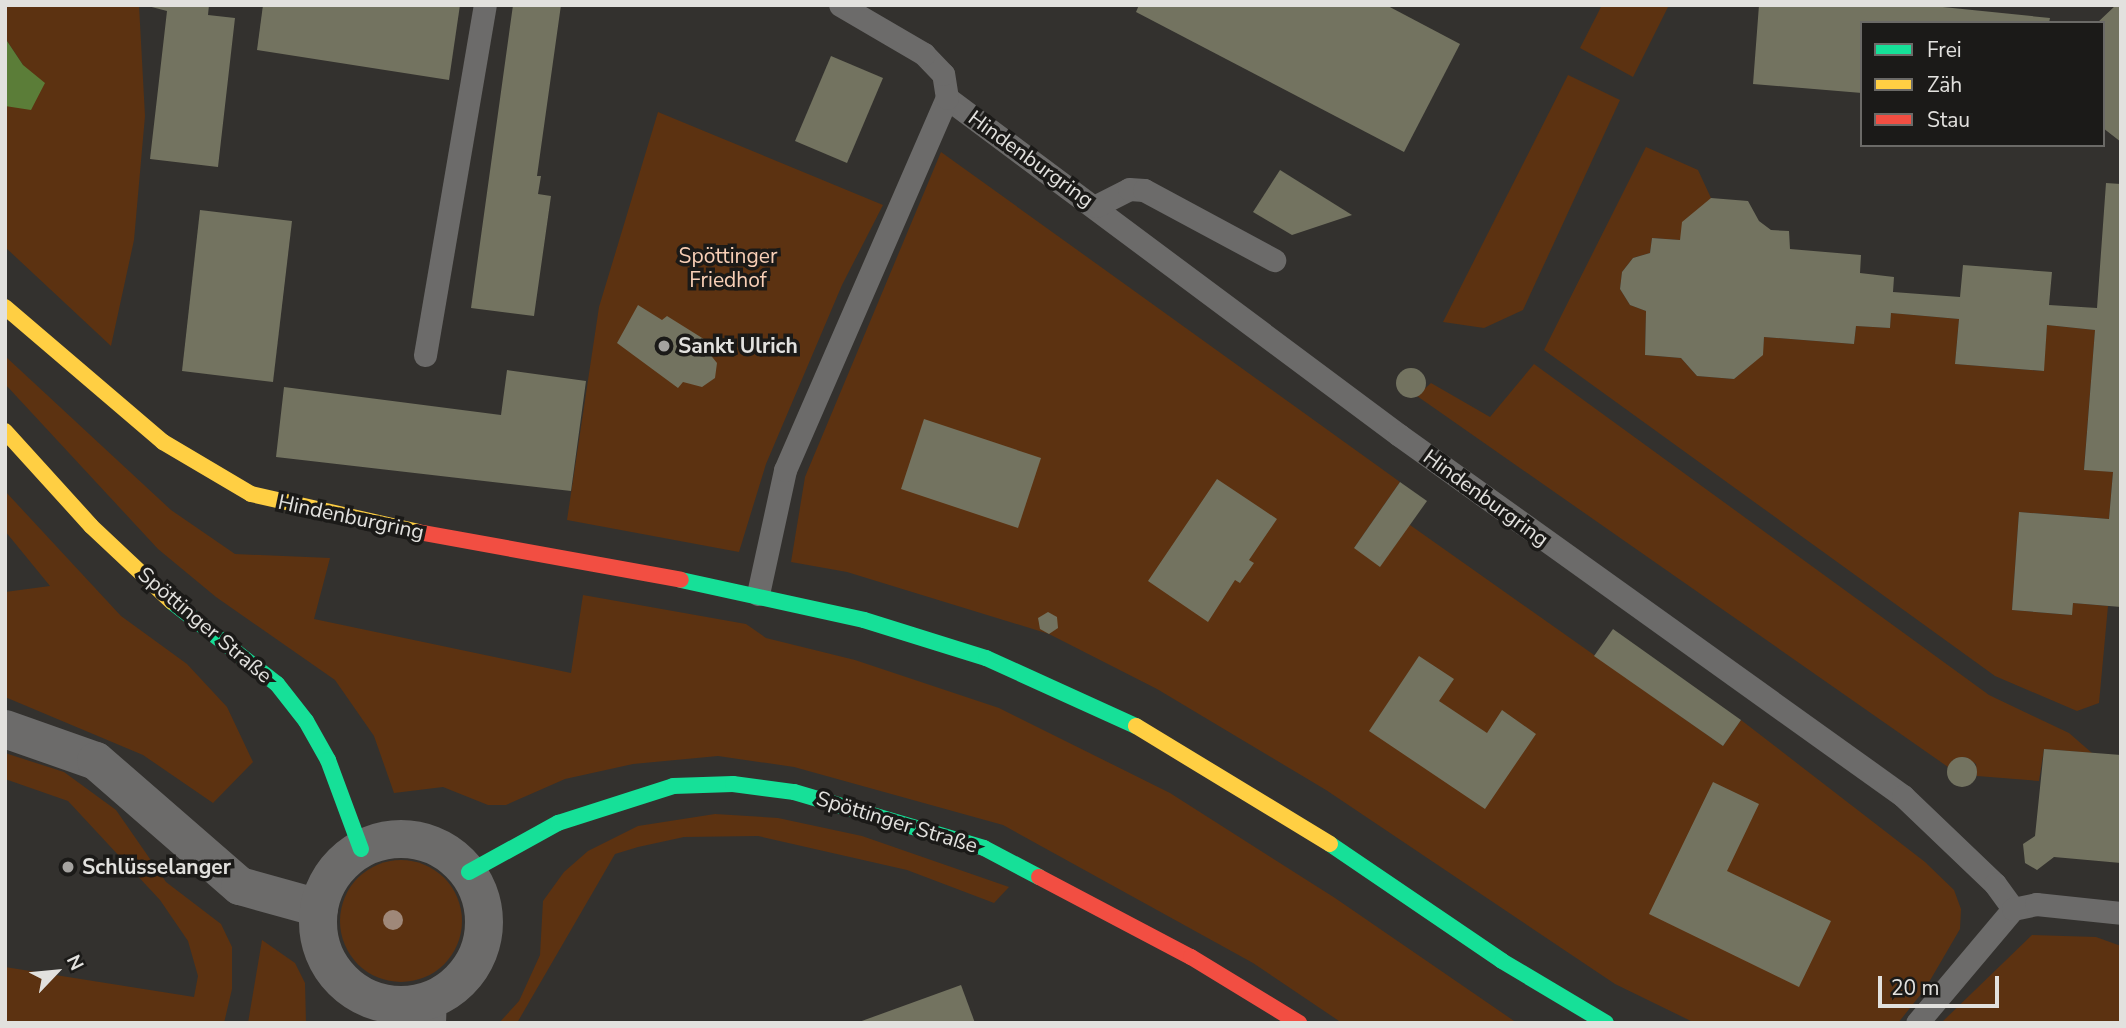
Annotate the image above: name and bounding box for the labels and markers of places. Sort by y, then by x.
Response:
place label: Sankt Ulrich [678,333,798,359]
marker: Sankt Ulrich [656,338,672,354]
place label: Schlüsselanger [82,854,231,880]
marker: Schlüsselanger [60,859,76,875]

